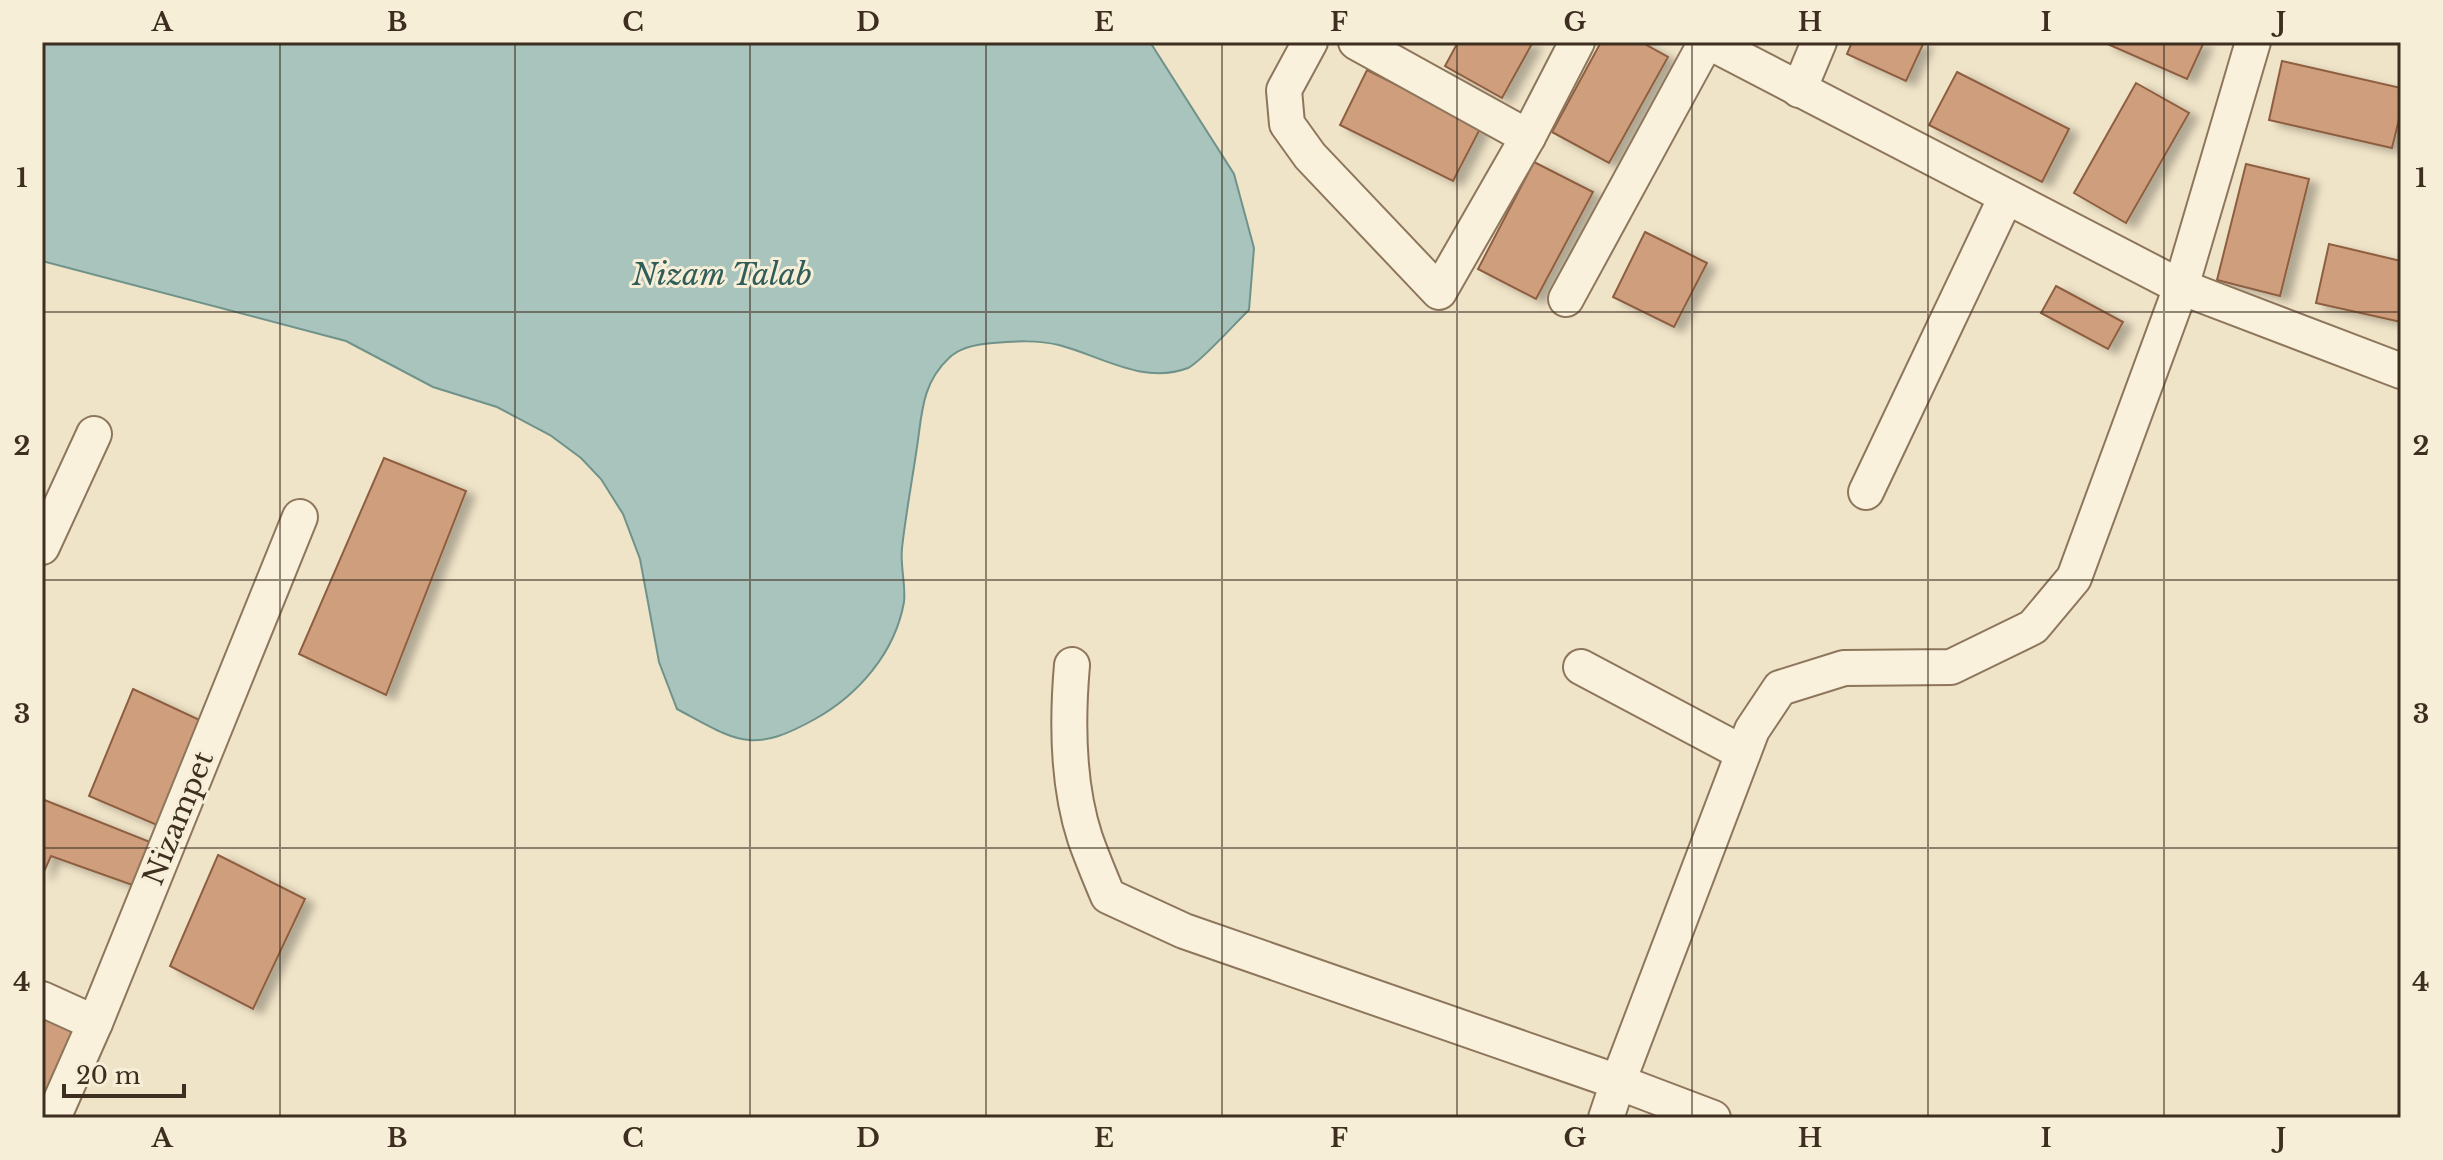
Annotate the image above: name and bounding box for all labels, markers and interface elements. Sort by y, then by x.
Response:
text: A [150,6,173,38]
text: B [387,6,407,38]
text: C [622,6,644,38]
text: D [856,6,880,38]
text: E [1094,6,1114,38]
text: F [1330,6,1348,38]
text: G [1564,6,1587,38]
text: H [1798,6,1822,38]
text: I [2040,6,2052,38]
text: J [2271,6,2286,38]
text: 1 [16,162,28,194]
text: 1 [2415,162,2427,194]
water label: Nizam Talab [631,256,812,293]
text: 2 [14,430,30,462]
text: 2 [2413,430,2429,462]
text: 3 [14,698,30,730]
text: 3 [2413,698,2429,730]
street label: Nizampet [136,746,221,890]
text: 4 [13,966,31,998]
text: 4 [2412,966,2430,998]
scale bar [64,1048,184,1098]
text: 20 m [76,1061,141,1090]
text: A [150,1122,173,1154]
text: B [387,1122,407,1154]
text: C [622,1122,644,1154]
text: D [856,1122,880,1154]
text: E [1094,1122,1114,1154]
text: F [1330,1122,1348,1154]
text: G [1564,1122,1587,1154]
text: H [1798,1122,1822,1154]
text: I [2040,1122,2052,1154]
text: J [2271,1122,2286,1154]

